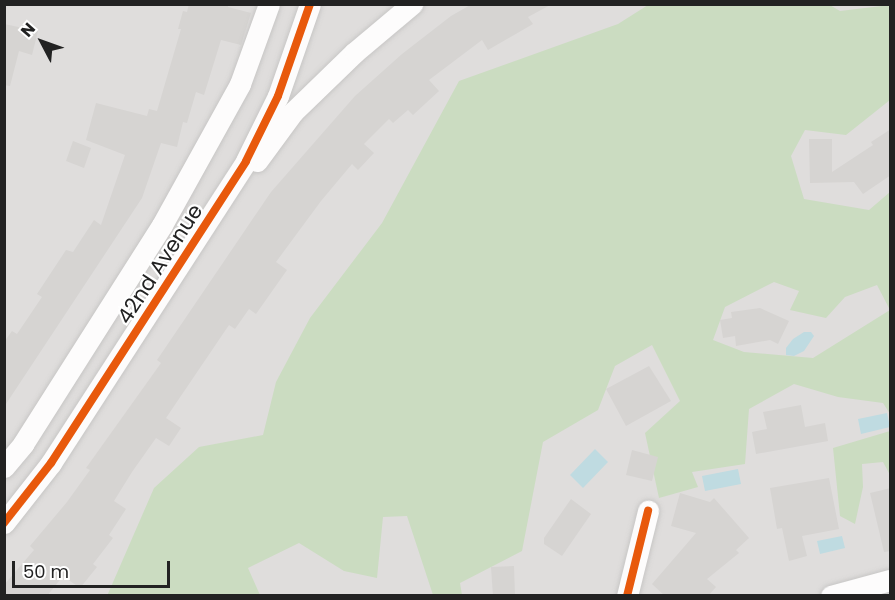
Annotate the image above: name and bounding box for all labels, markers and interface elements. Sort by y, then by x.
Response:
north arrow [12,12,72,72]
text: N [15,18,41,42]
street label: 42nd Avenue [112,200,208,328]
scale bar [15,549,172,587]
text: 50 m [23,559,69,584]

